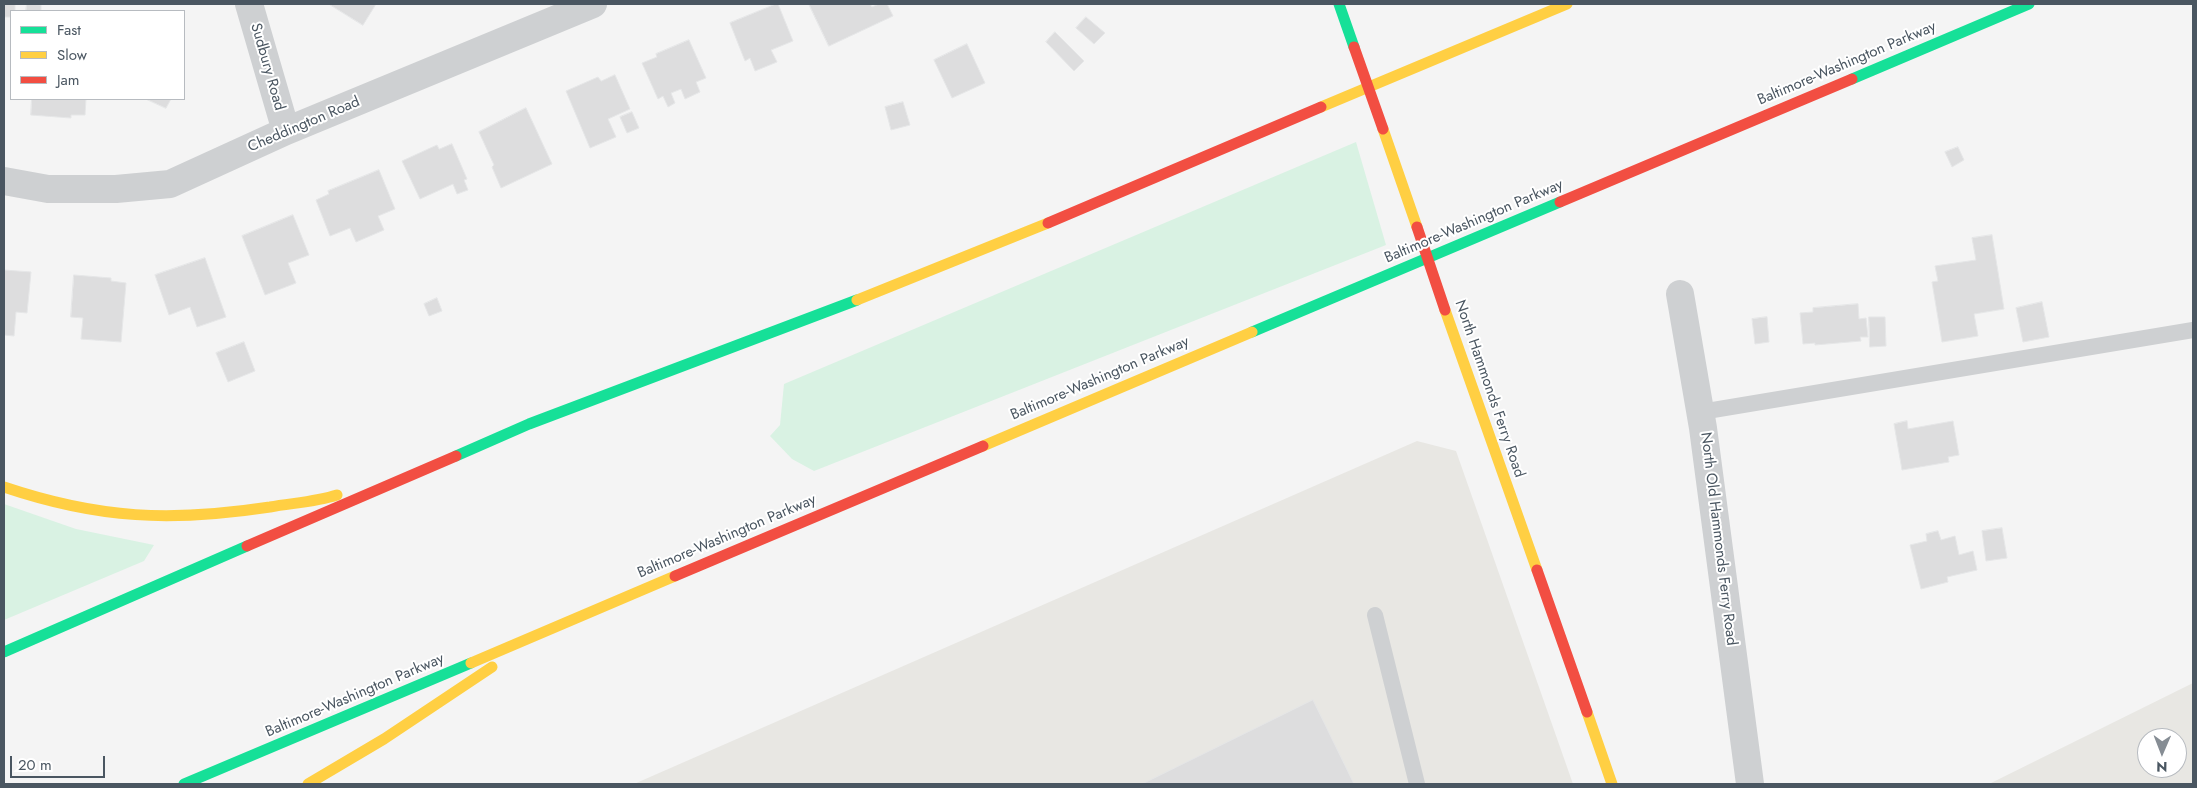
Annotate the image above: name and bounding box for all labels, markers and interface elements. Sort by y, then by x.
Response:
legend [10,10,185,100]
street label: Baltimore-Washington Parkway [1755,18,1939,110]
text: Fast [57,19,81,41]
street label: Sudbury Road [246,21,288,113]
text: Slow [57,44,87,66]
text: Jam [57,69,80,91]
street label: Cheddington Road [245,93,363,157]
street label: Baltimore-Washington Parkway [1382,176,1566,268]
street label: North Hammonds Ferry Road [1450,298,1528,480]
street label: Baltimore-Washington Parkway [1008,333,1192,425]
street label: North Old Hammonds Ferry Road [1696,431,1740,647]
street label: Baltimore-Washington Parkway [635,491,819,583]
street label: Baltimore-Washington Parkway [263,650,447,742]
north arrow [2137,728,2187,778]
scale bar [12,746,108,778]
text: 20 m [18,754,52,776]
text: N [2156,757,2167,777]

